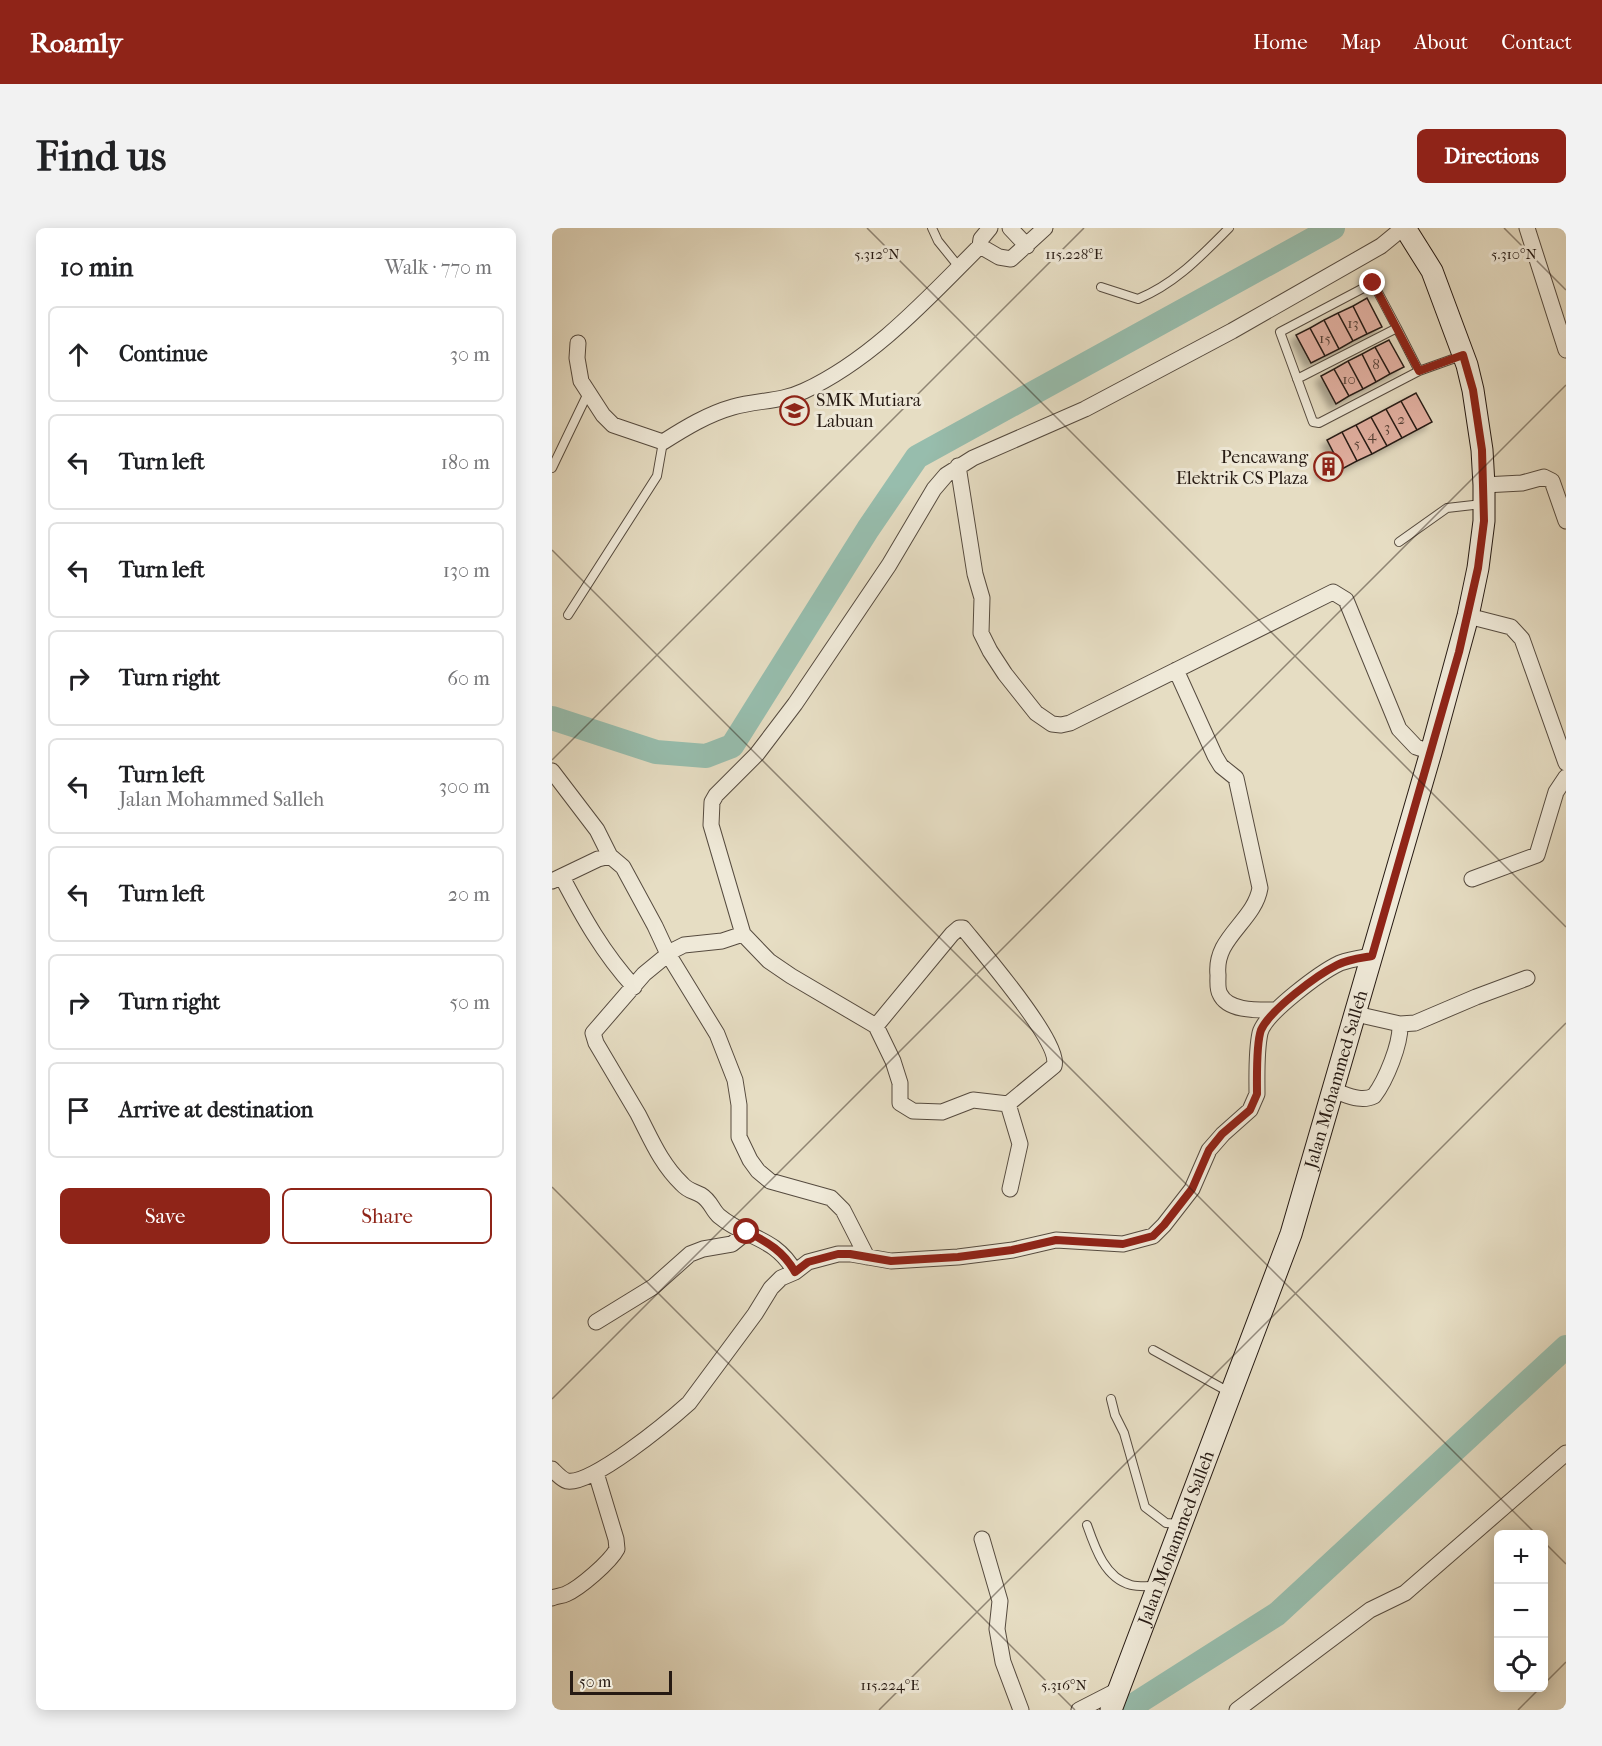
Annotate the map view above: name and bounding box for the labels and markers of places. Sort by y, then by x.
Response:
place label: SMK Mutiara Labuan [816,390,922,432]
school or university icon: SMK Mutiara Labuan [779,394,811,426]
place label: Pencawang Elektrik CS Plaza [1176,447,1309,489]
building icon: Pencawang Elektrik CS Plaza [1313,451,1345,483]

